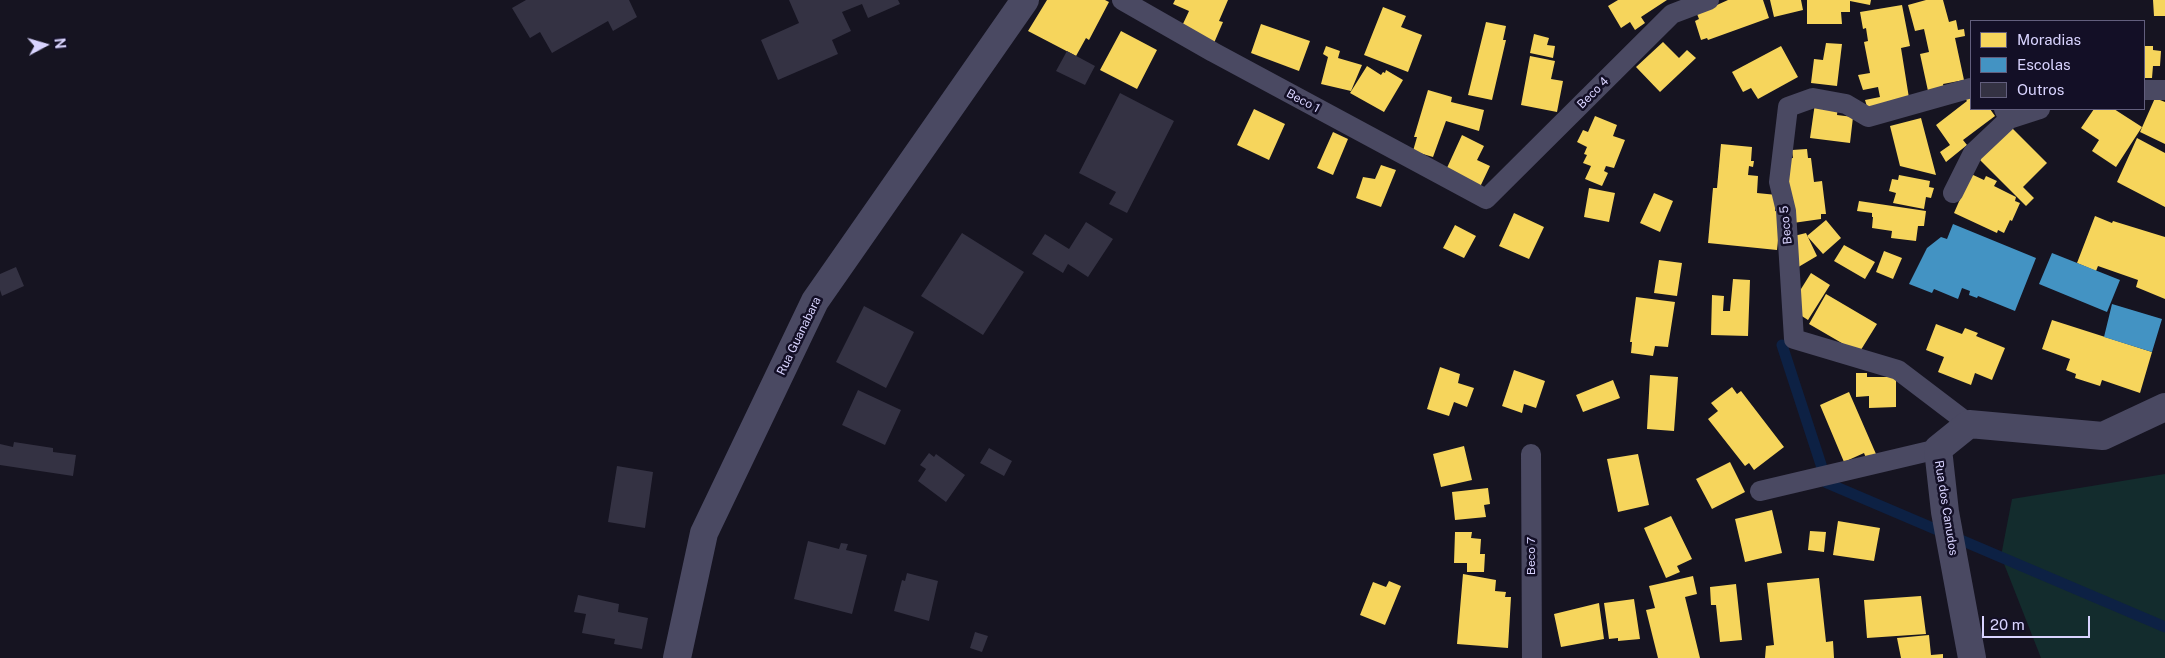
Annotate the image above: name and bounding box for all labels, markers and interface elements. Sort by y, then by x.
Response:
north arrow [20,20,70,70]
legend [1970,20,2145,110]
text: Moradias [2017,31,2081,48]
text: N [51,37,68,50]
text: Escolas [2017,56,2071,73]
street label: Beco 4 [1574,74,1612,112]
text: Outros [2017,81,2064,98]
street label: Beco 1 [1284,86,1322,116]
street label: Beco 5 [1777,205,1795,245]
street label: Rua Guanabara [774,295,824,377]
street label: Rua dos Canudos [1931,459,1961,557]
street label: Beco 7 [1524,537,1538,575]
scale bar [1985,606,2092,638]
text: 20 m [1990,616,2025,633]

